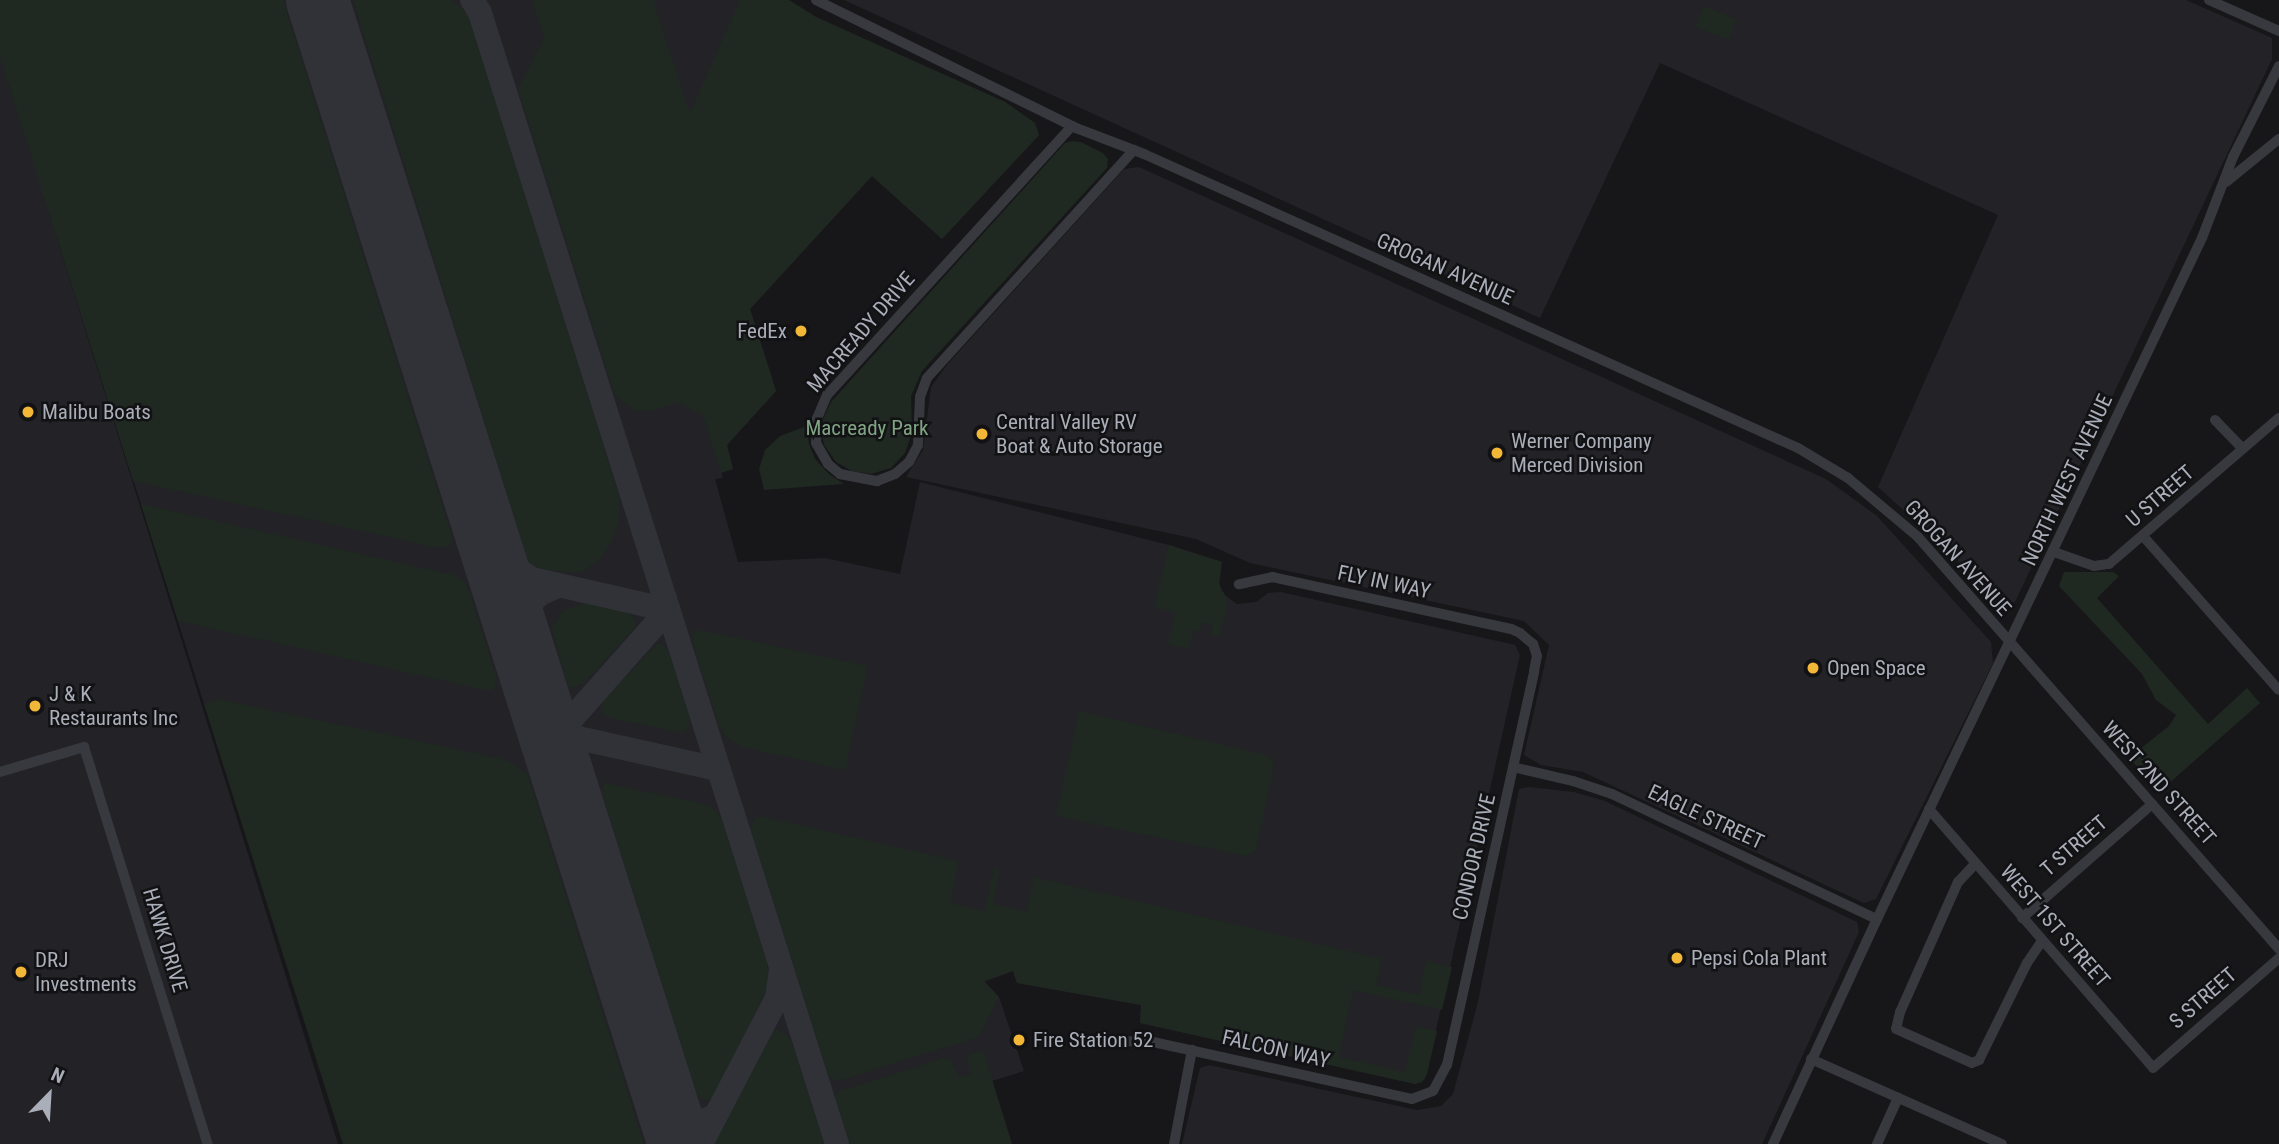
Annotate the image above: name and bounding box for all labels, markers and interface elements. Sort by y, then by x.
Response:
street label: GROGAN AVENUE [1373,228,1517,310]
street label: MACREADY DRIVE [802,267,920,397]
place label: FedEx [737,318,787,344]
marker: FedEx [793,323,809,339]
street label: NORTH WEST AVENUE [2016,390,2118,570]
place label: Malibu Boats [42,399,151,425]
marker: Malibu Boats [20,404,36,420]
place label: Central Valley RV Boat & Auto Storage [996,409,1163,459]
park label: Macready Park [805,415,929,441]
marker: Central Valley RV Boat & Auto Storage [974,426,990,442]
place label: Werner Company Merced Division [1511,428,1652,478]
marker: Werner Company Merced Division [1489,445,1505,461]
street label: U STREET [2121,460,2199,532]
street label: GROGAN AVENUE [1899,495,2017,621]
street label: FLY IN WAY [1335,560,1433,604]
place label: Open Space [1827,655,1926,681]
marker: Open Space [1805,660,1821,676]
place label: J & K Restaurants Inc [49,681,178,731]
marker: J & K Restaurants Inc [27,698,43,714]
street label: WEST 2ND STREET [2097,716,2221,850]
street label: EAGLE STREET [1644,779,1768,855]
street label: CONDOR DRIVE [1447,791,1501,923]
street label: T STREET [2035,810,2113,882]
street label: WEST 1ST STREET [1995,859,2115,993]
street label: HAWK DRIVE [137,885,193,995]
place label: Pepsi Cola Plant [1691,945,1827,971]
place label: DRJ Investments [35,947,137,997]
marker: Pepsi Cola Plant [1669,950,1685,966]
street label: S STREET [2164,962,2242,1034]
marker: DRJ Investments [13,964,29,980]
street label: FALCON WAY [1220,1024,1332,1074]
place label: Fire Station 52 [1033,1027,1153,1053]
marker: Fire Station 52 [1011,1032,1027,1048]
north arrow [14,1060,84,1130]
text: N [48,1062,68,1088]

